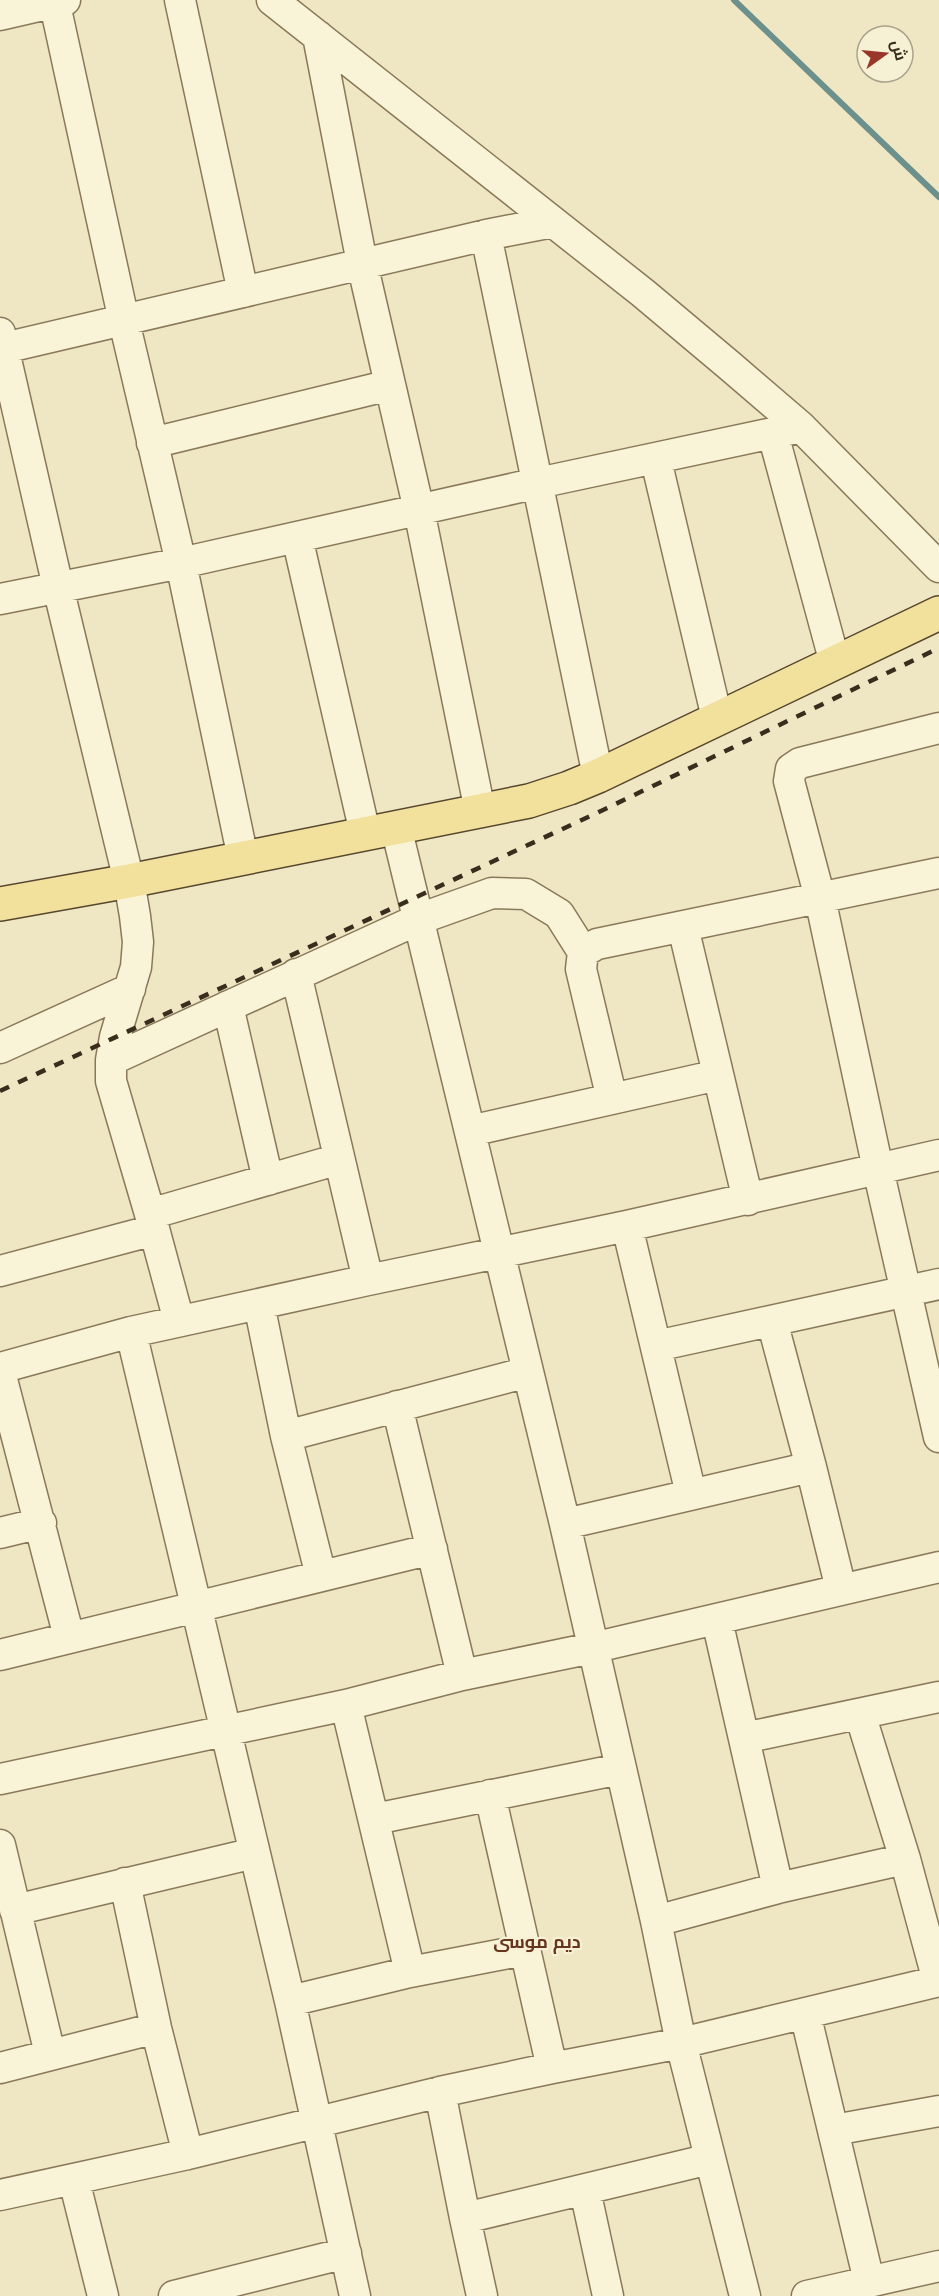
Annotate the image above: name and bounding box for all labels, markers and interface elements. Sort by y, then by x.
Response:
north arrow [855,24,915,84]
text: ش [887,38,912,63]
district label: ديم موسى [493,1931,581,1954]

